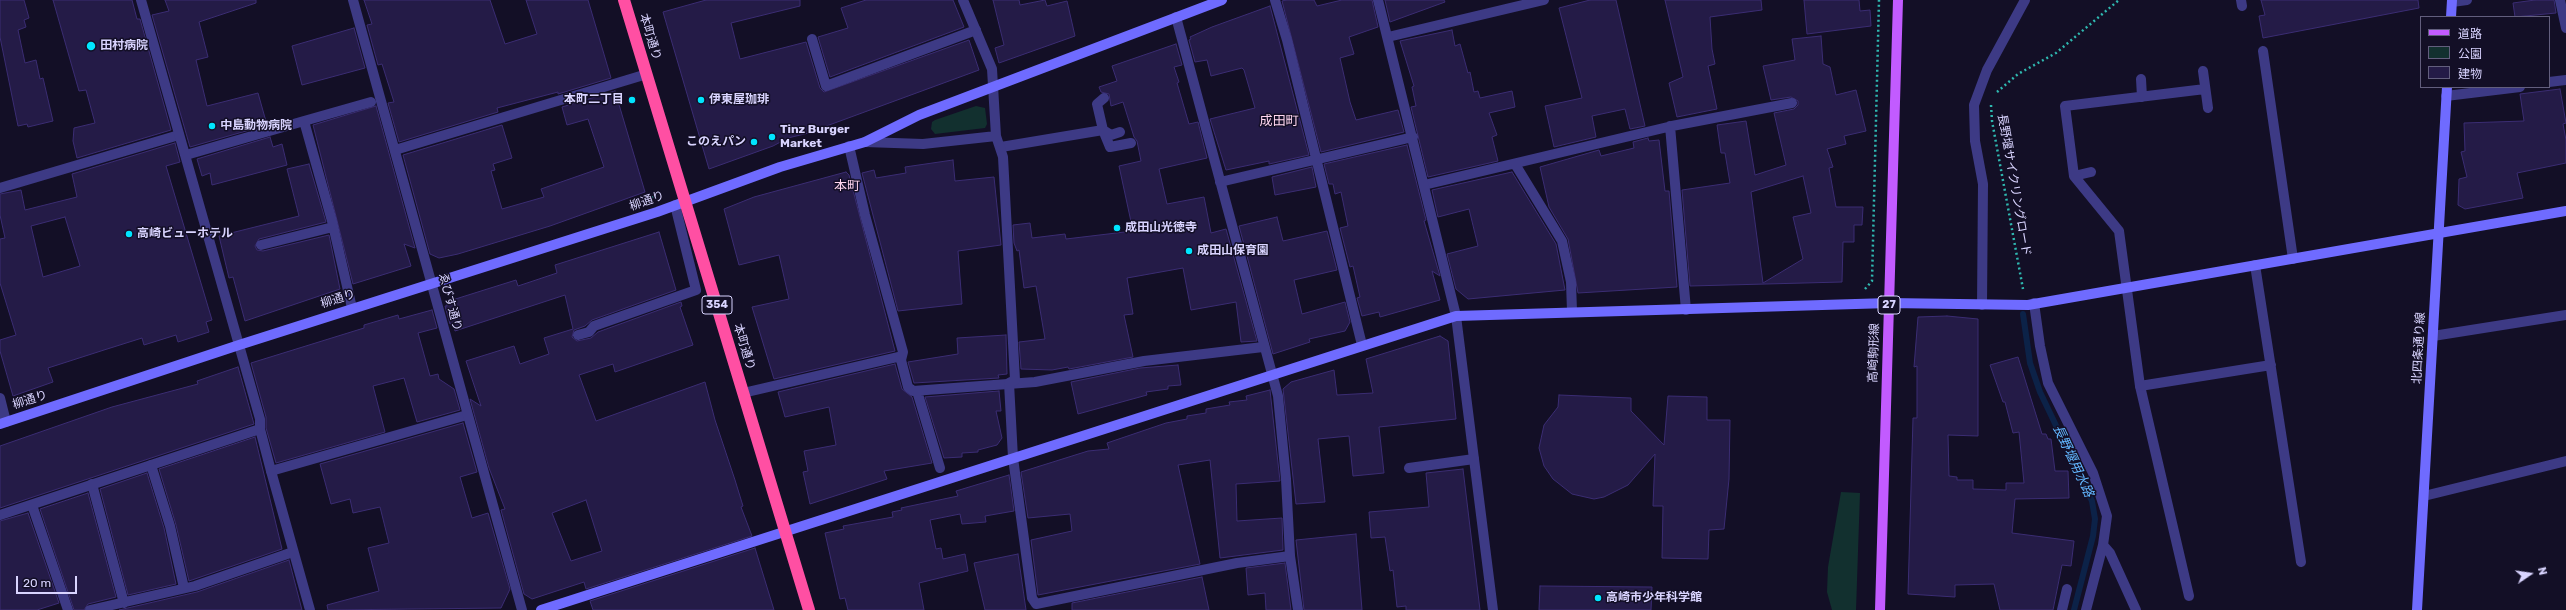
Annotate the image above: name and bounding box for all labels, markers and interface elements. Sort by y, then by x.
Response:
street label: 本町通り [636,12,664,62]
legend [2420,16,2550,88]
text: 道路 [2458,27,2482,41]
place label: 田村病院 [100,39,148,53]
marker: 田村病院 [85,40,97,52]
text: 公園 [2458,47,2482,61]
text: 建物 [2458,67,2482,81]
place label: 本町二丁目 [564,93,624,107]
place label: 伊東屋珈琲 [709,93,769,107]
marker: 本町二丁目 [627,95,637,105]
marker: 伊東屋珈琲 [696,95,706,105]
district label: 成田町 [1260,113,1298,129]
street label: 長野堰サイクリングロード [1994,113,2034,257]
place label: 中島動物病院 [220,119,292,133]
marker: 中島動物病院 [207,121,217,131]
place label: Tinz Burger Market [780,123,850,151]
marker: Tinz Burger Market [767,132,777,142]
place label: このえパン [686,135,746,149]
marker: このえパン [749,137,759,147]
district label: 本町 [834,178,860,194]
street label: 柳通り [628,188,666,214]
place label: 成田山光徳寺 [1125,221,1197,235]
marker: 成田山光徳寺 [1112,223,1122,233]
place label: 高崎ビューホテル [137,227,233,241]
marker: 高崎ビューホテル [124,229,134,239]
place label: 成田山保育園 [1197,244,1269,258]
marker: 成田山保育園 [1184,246,1194,256]
street label: ゑびす通り [435,271,465,333]
street label: 柳通り [319,287,357,311]
road number: 354 [702,296,732,314]
road number: 27 [1878,296,1900,314]
street label: 北四条通り線 [2410,312,2428,384]
street label: 本町通り [730,322,758,372]
street label: 高崎駒形線 [1866,323,1882,383]
street label: 柳通り [11,388,49,412]
water label: 長野堰用水路 [2049,422,2097,500]
north arrow [2510,554,2550,594]
text: N [2535,566,2549,577]
scale bar [18,568,79,594]
text: 20 m [23,576,51,590]
place label: 高崎市少年科学館 [1606,591,1702,605]
marker: 高崎市少年科学館 [1593,593,1603,603]

